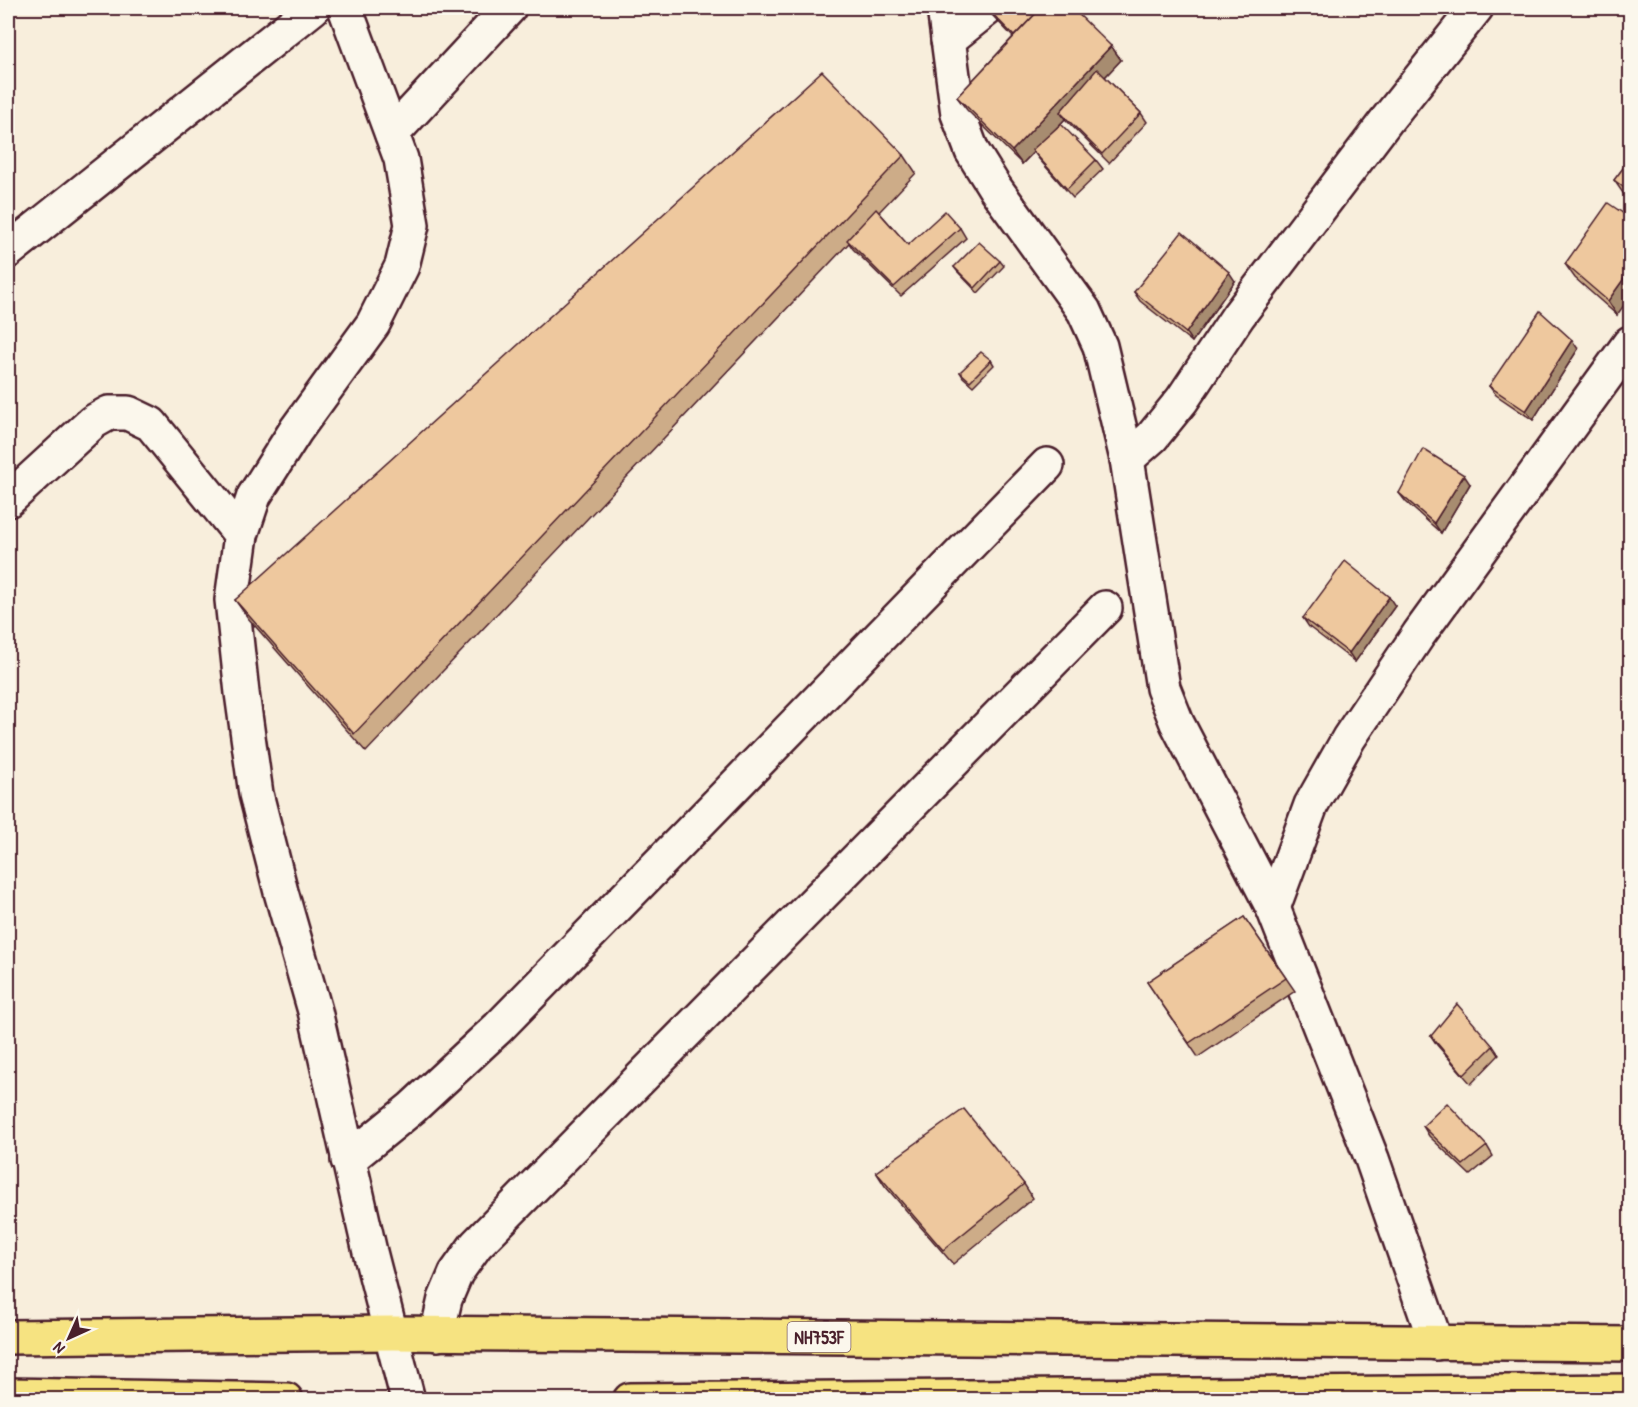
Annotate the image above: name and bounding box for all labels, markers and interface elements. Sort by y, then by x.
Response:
north arrow [39,1308,99,1368]
road number: NH753F [788,1322,850,1352]
text: N [47,1337,69,1359]

